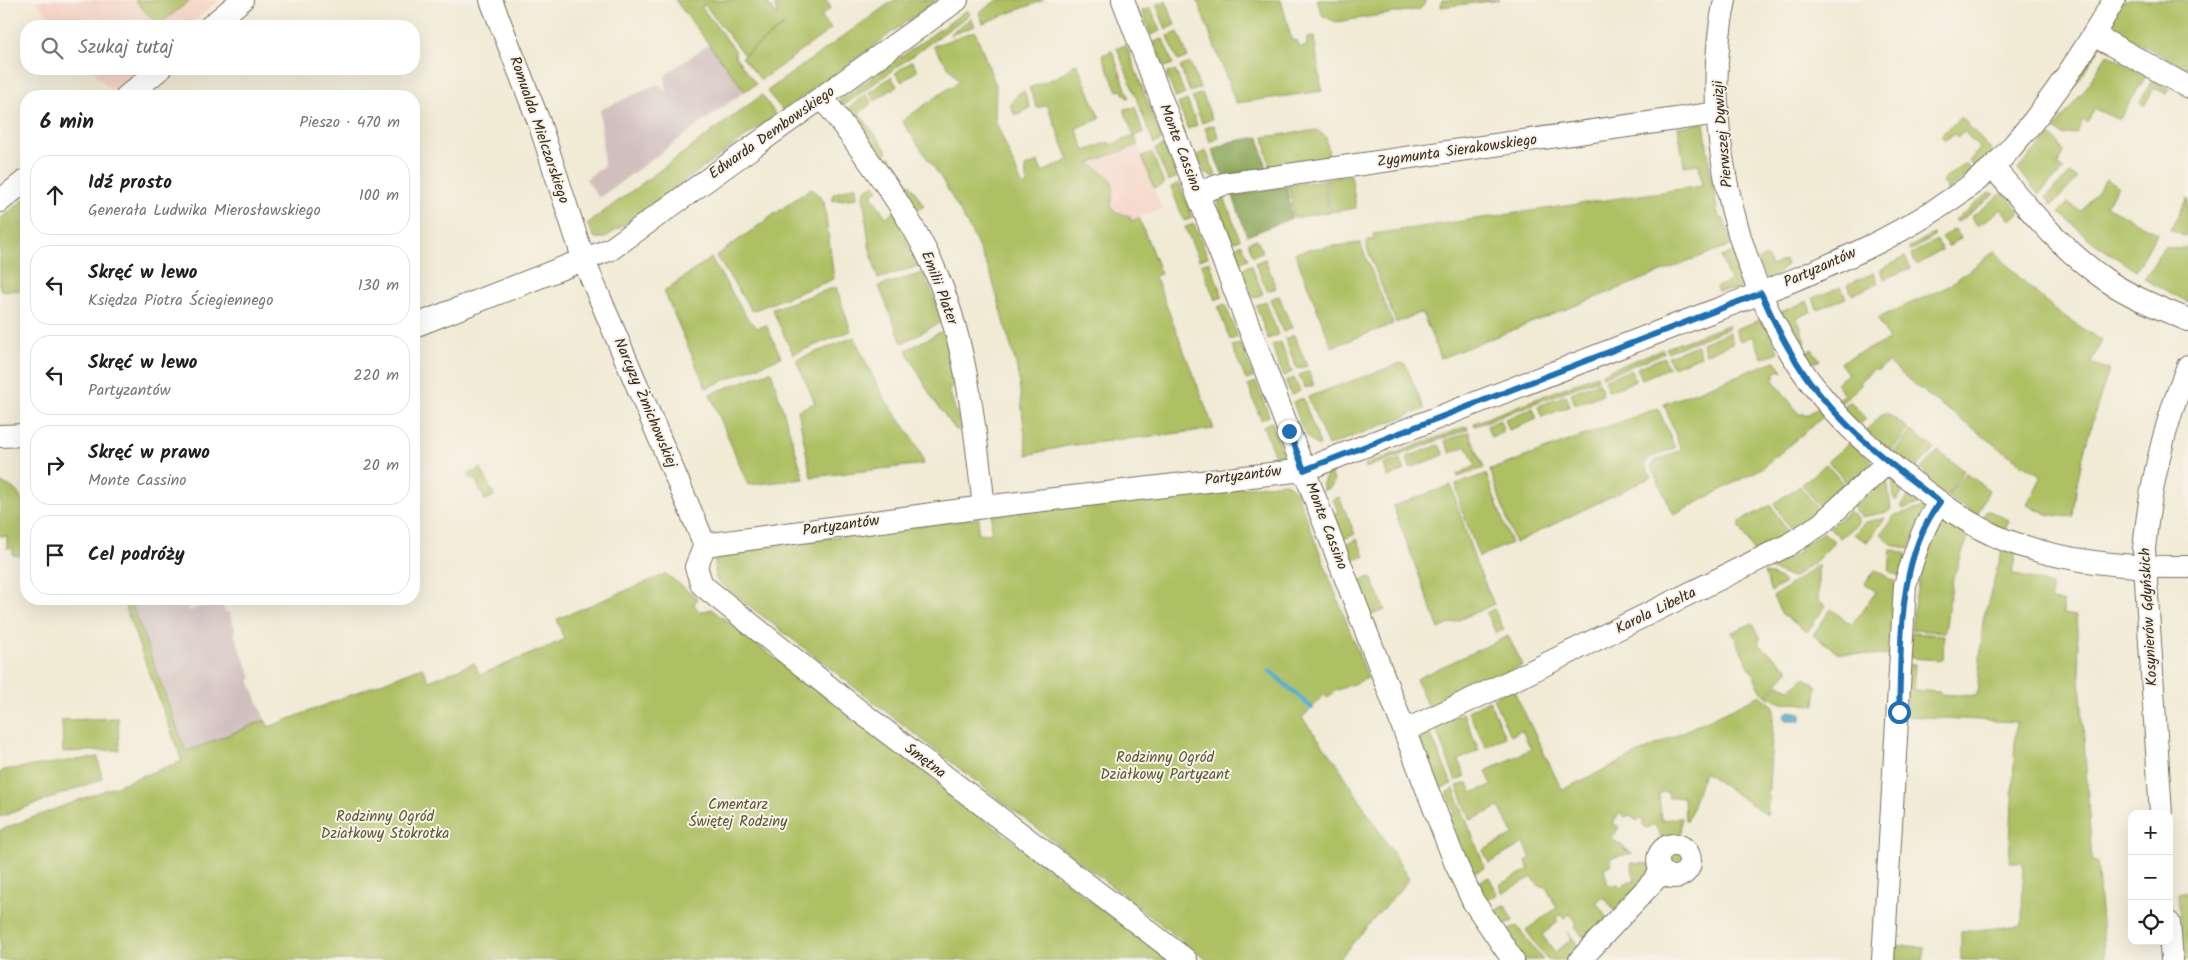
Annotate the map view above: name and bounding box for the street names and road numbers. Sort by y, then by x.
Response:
street label: Romualda Mielczarskiego [502,53,576,207]
street label: Pierwszej Dywizji [1706,78,1740,189]
street label: Edwarda Dembowskiego [704,80,840,186]
street label: Monte Cassino [1152,101,1208,196]
street label: Zygmunta Sierakowskiego [1375,128,1539,174]
street label: Partyzantów [1780,241,1861,295]
street label: Emilii Plater [914,248,964,329]
street label: Narcyzy Żmichowskiej [607,334,684,473]
street label: Partyzantów [1203,459,1284,493]
street label: Monte Cassino [1298,479,1354,574]
street label: Partyzantów [801,509,882,543]
street label: Kosynierów Gdyńskich [2133,547,2165,687]
street label: Karola Libelta [1612,581,1700,641]
street label: Smętna [899,737,951,785]

